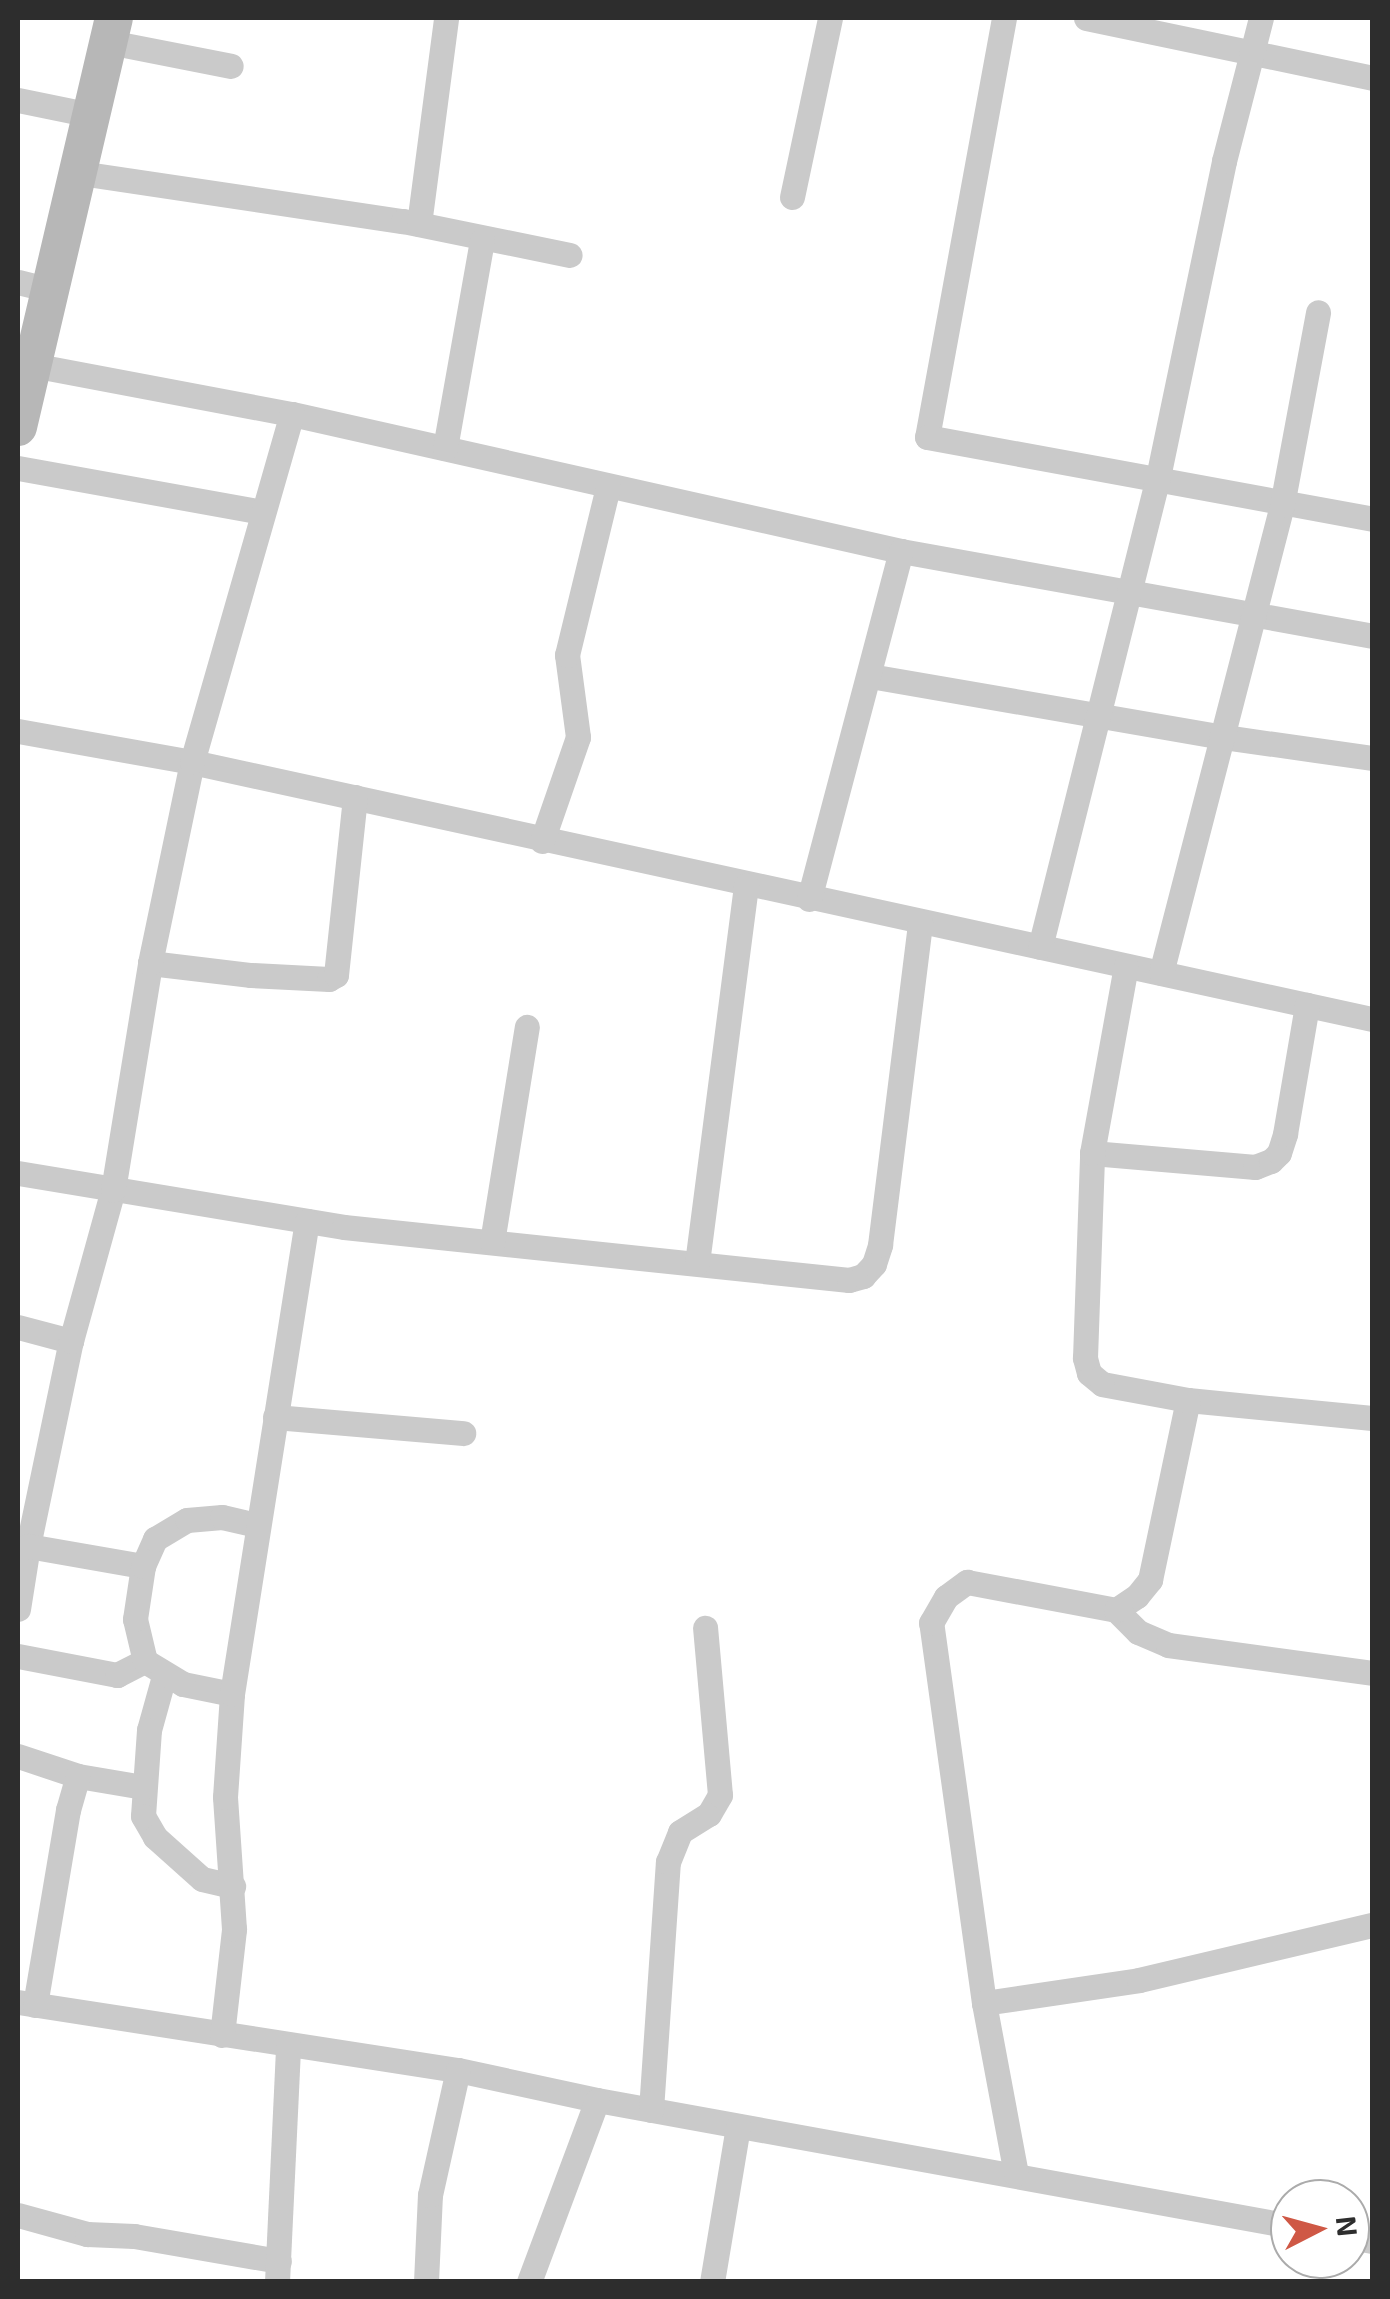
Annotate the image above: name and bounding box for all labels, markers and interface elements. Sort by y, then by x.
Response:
north arrow [1270,2179,1370,2279]
text: N [1330,2214,1366,2238]

